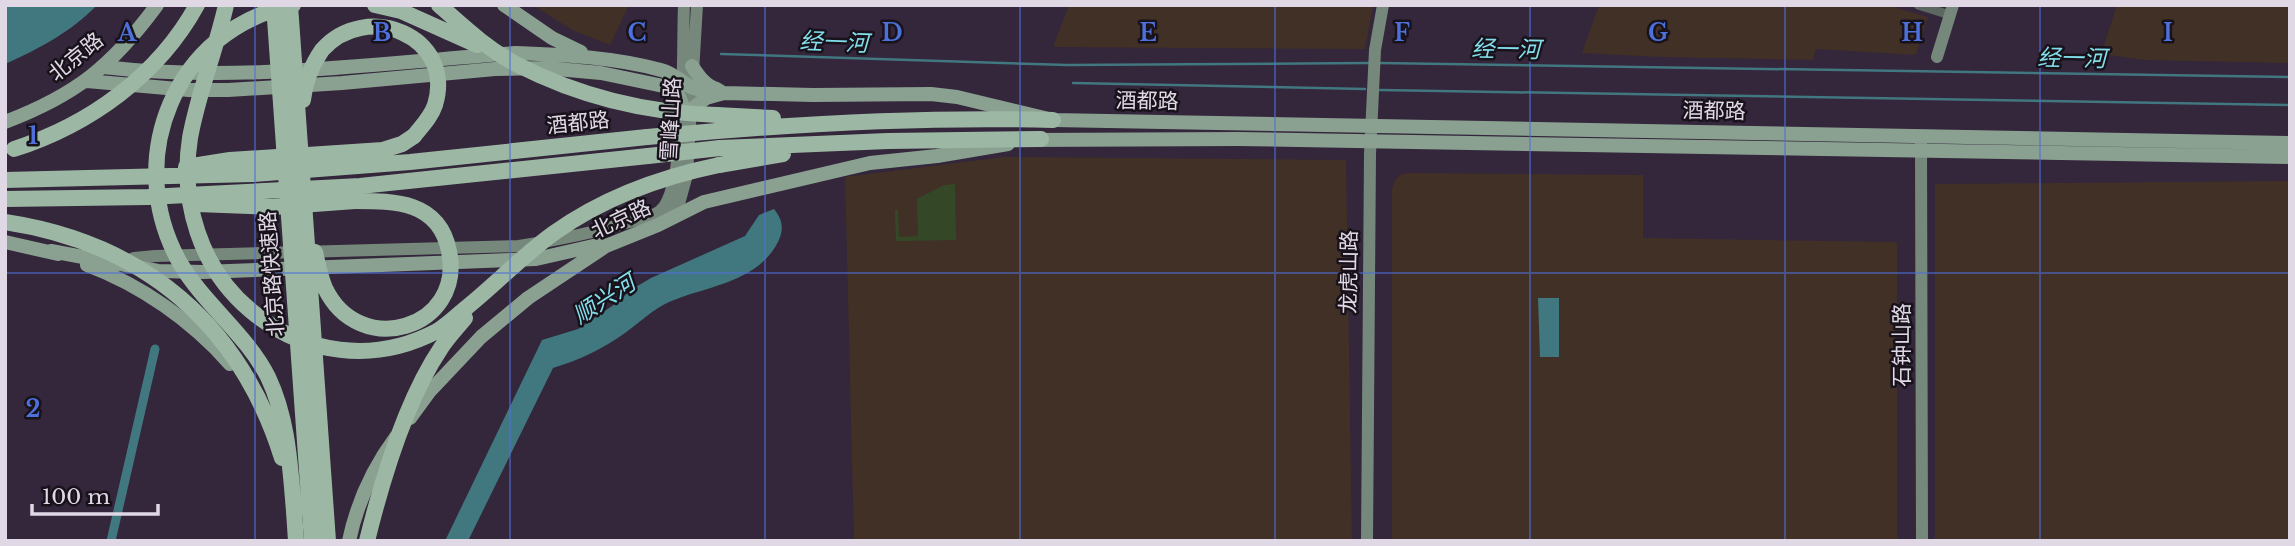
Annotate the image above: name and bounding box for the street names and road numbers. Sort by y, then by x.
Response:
street label: 北京路 [43,27,109,87]
street label: 雪峰山路 [656,76,686,162]
street label: 酒都路 [1115,87,1179,115]
street label: 酒都路 [1682,97,1746,125]
street label: 酒都路 [545,107,611,139]
street label: 北京路 [587,194,655,244]
street label: 北京路快速路 [255,210,289,338]
street label: 龙虎山路 [1335,230,1363,314]
street label: 石钟山路 [1889,303,1915,387]

